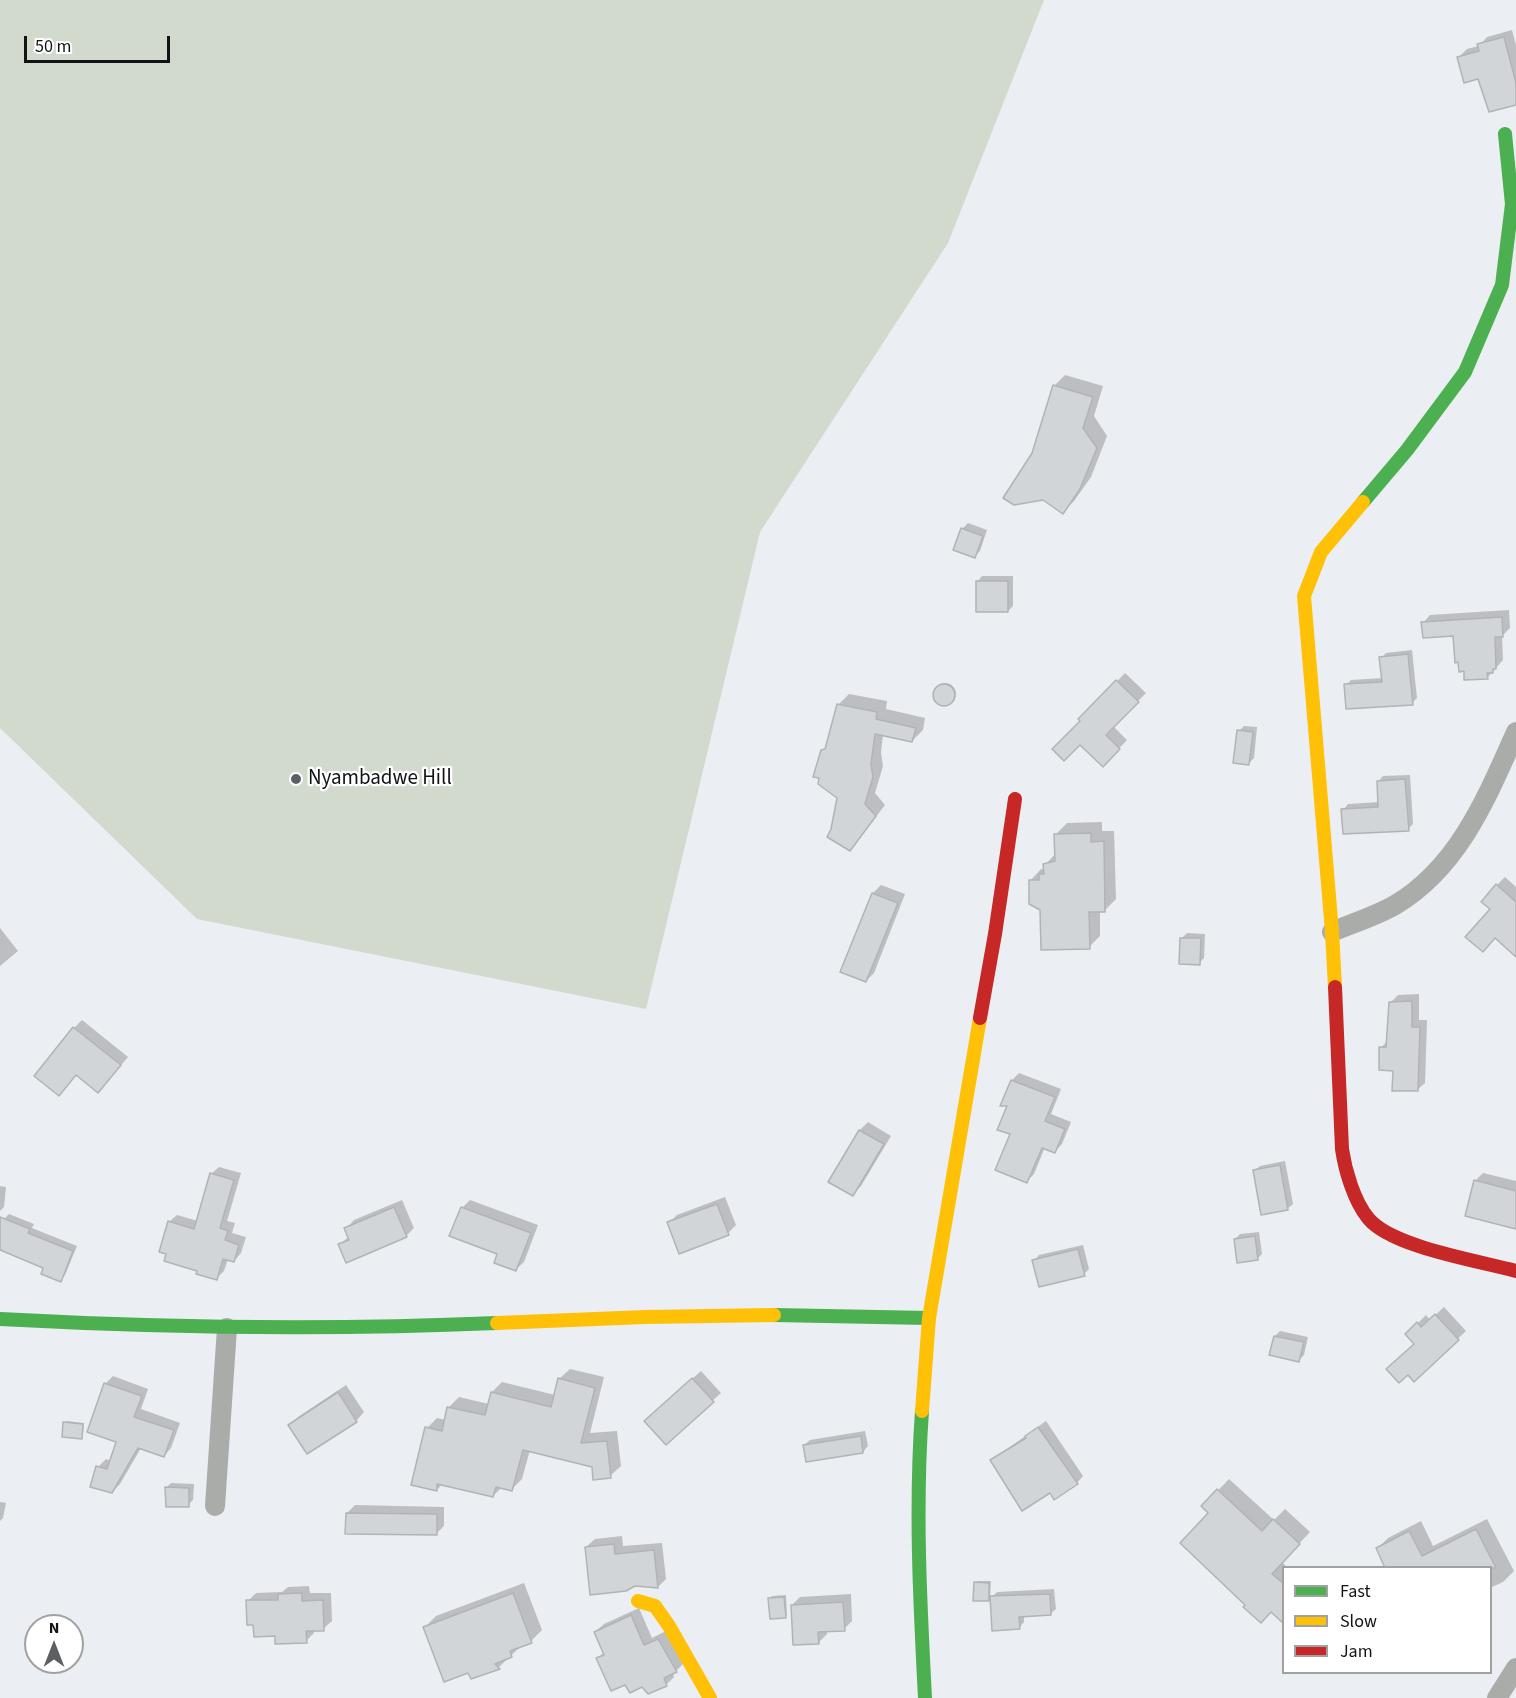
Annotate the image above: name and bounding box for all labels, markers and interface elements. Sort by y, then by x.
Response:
scale bar [27,24,172,62]
text: 50 m [35,34,71,59]
place label: Nyambadwe Hill [308,766,452,792]
marker: Nyambadwe Hill [289,772,303,786]
legend [1282,1566,1492,1674]
text: Fast [1340,1579,1371,1604]
text: Slow [1340,1609,1377,1634]
north arrow [24,1614,84,1674]
text: N [49,1617,59,1639]
text: Jam [1340,1639,1373,1664]

